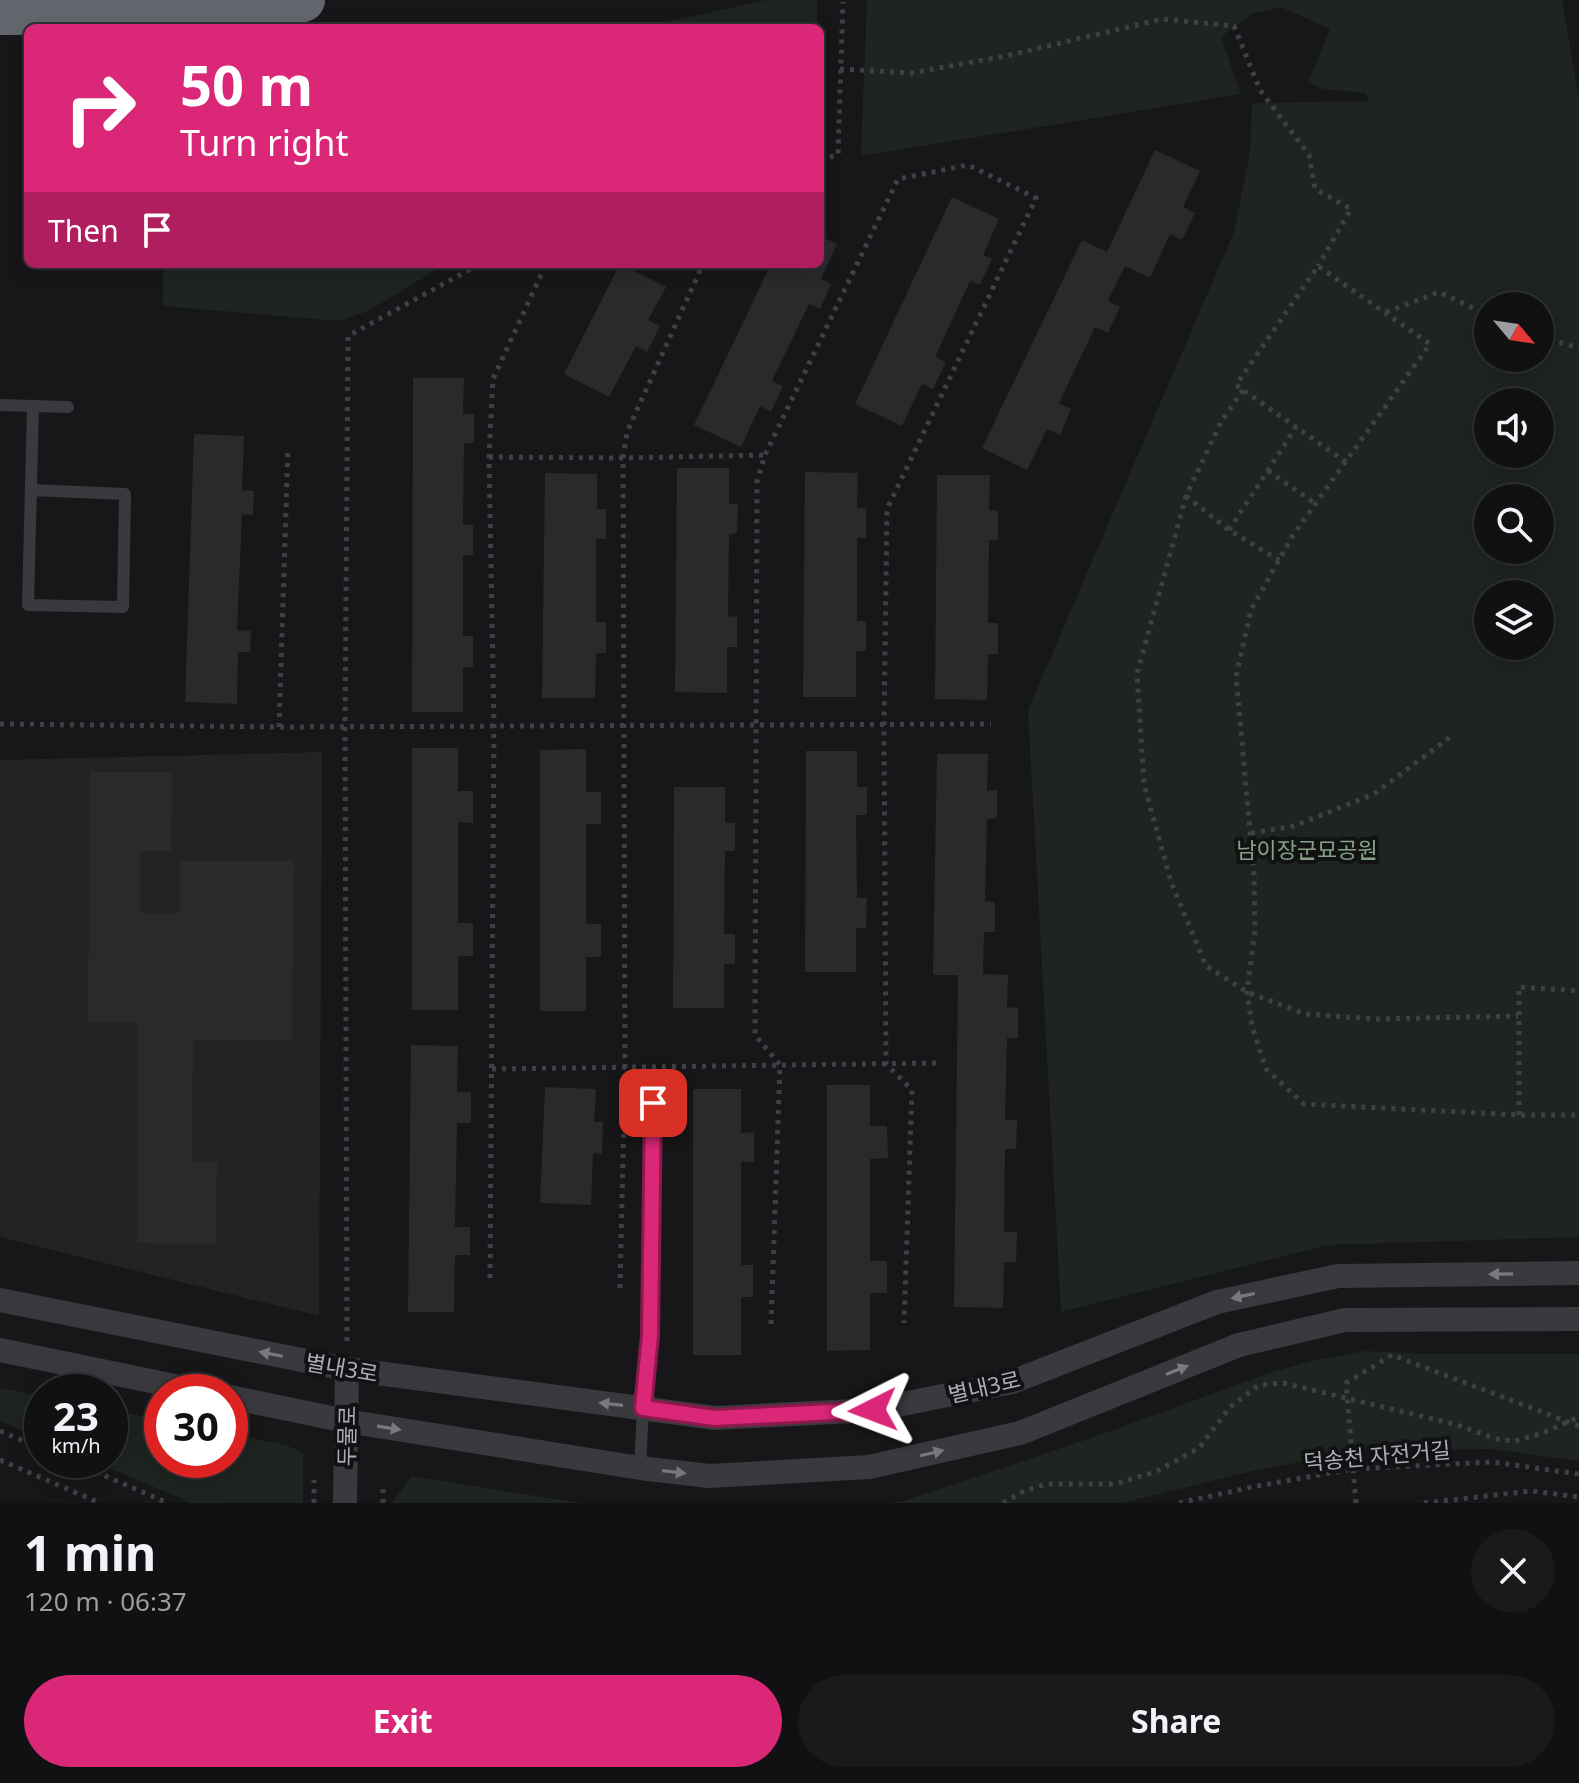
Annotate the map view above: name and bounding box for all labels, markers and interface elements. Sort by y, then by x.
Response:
text: 50 m [180,46,313,122]
icon: right [48,56,152,160]
text: Turn right [180,118,348,167]
icon: arrive [135,208,179,252]
text: Then [48,210,119,251]
north arrow [1474,292,1554,372]
map controls [1474,292,1554,660]
button: sound [1474,388,1554,468]
button: search [1474,484,1554,564]
button: layers [1474,580,1554,660]
park label: 남이장군묘공원 [1236,834,1378,864]
pin [619,1069,687,1137]
icon: arrive [631,1081,675,1125]
one-way arrow [1488,1268,1513,1280]
one-way arrow [1230,1291,1255,1303]
street label: 별내3로 [303,1346,381,1388]
one-way arrow [258,1347,283,1360]
street label: 별내3로 [945,1363,1023,1409]
one-way arrow [1165,1363,1189,1376]
position arrow [831,1368,915,1452]
speed limit sign: 30 [144,1374,248,1478]
text: 23 [53,1388,99,1443]
one-way arrow [598,1397,623,1410]
street label: 두물로 [330,1405,362,1467]
one-way arrow [377,1422,402,1435]
text: km/h [51,1432,101,1459]
street label: 덕송천 자전거길 [1302,1434,1452,1476]
one-way arrow [919,1446,944,1459]
one-way arrow [662,1466,687,1479]
text: 1 min [24,1520,156,1585]
button: close [1471,1529,1555,1613]
text: 120 m · 06:37 [24,1583,187,1619]
button: Exit [24,1675,782,1767]
button: Share [798,1675,1555,1767]

